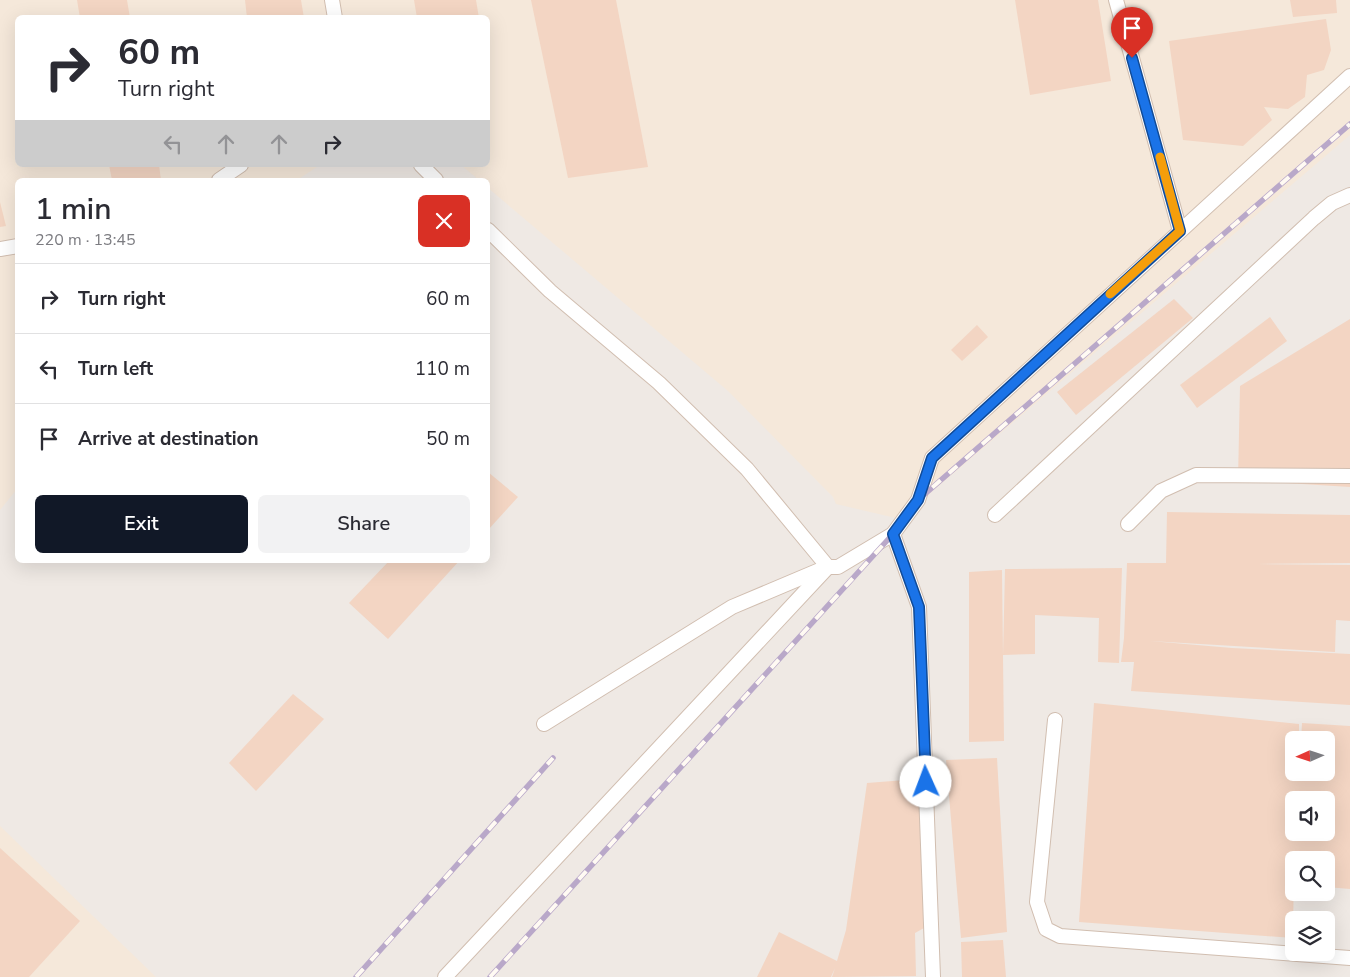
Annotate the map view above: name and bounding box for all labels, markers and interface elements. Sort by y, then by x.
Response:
pin [1111,7,1153,58]
icon: arrive [1118,14,1146,42]
text: 60 m [118,29,200,76]
icon: right [35,35,100,100]
text: Turn right [118,74,214,104]
icon: left [159,130,187,158]
icon: ahead [212,130,240,158]
icon: ahead [265,130,293,158]
icon: right [318,130,346,158]
text: 1 min [35,189,111,230]
button: close [418,195,470,247]
text: 220 m · 13:45 [35,229,136,251]
icon: right [35,285,63,313]
text: Turn right [78,286,165,312]
text: 60 m [426,286,470,312]
icon: left [35,355,63,383]
text: Turn left [78,356,153,382]
text: 110 m [415,356,470,382]
icon: arrive [35,425,63,453]
text: Arrive at destination [78,426,259,452]
text: 50 m [426,426,470,452]
button: Exit [35,495,248,553]
button: Share [258,495,470,553]
north arrow [1285,731,1335,781]
map controls [1285,731,1335,961]
position arrow [899,755,951,807]
button: sound [1285,791,1335,841]
button: search [1285,851,1335,901]
button: layers [1285,911,1335,961]

